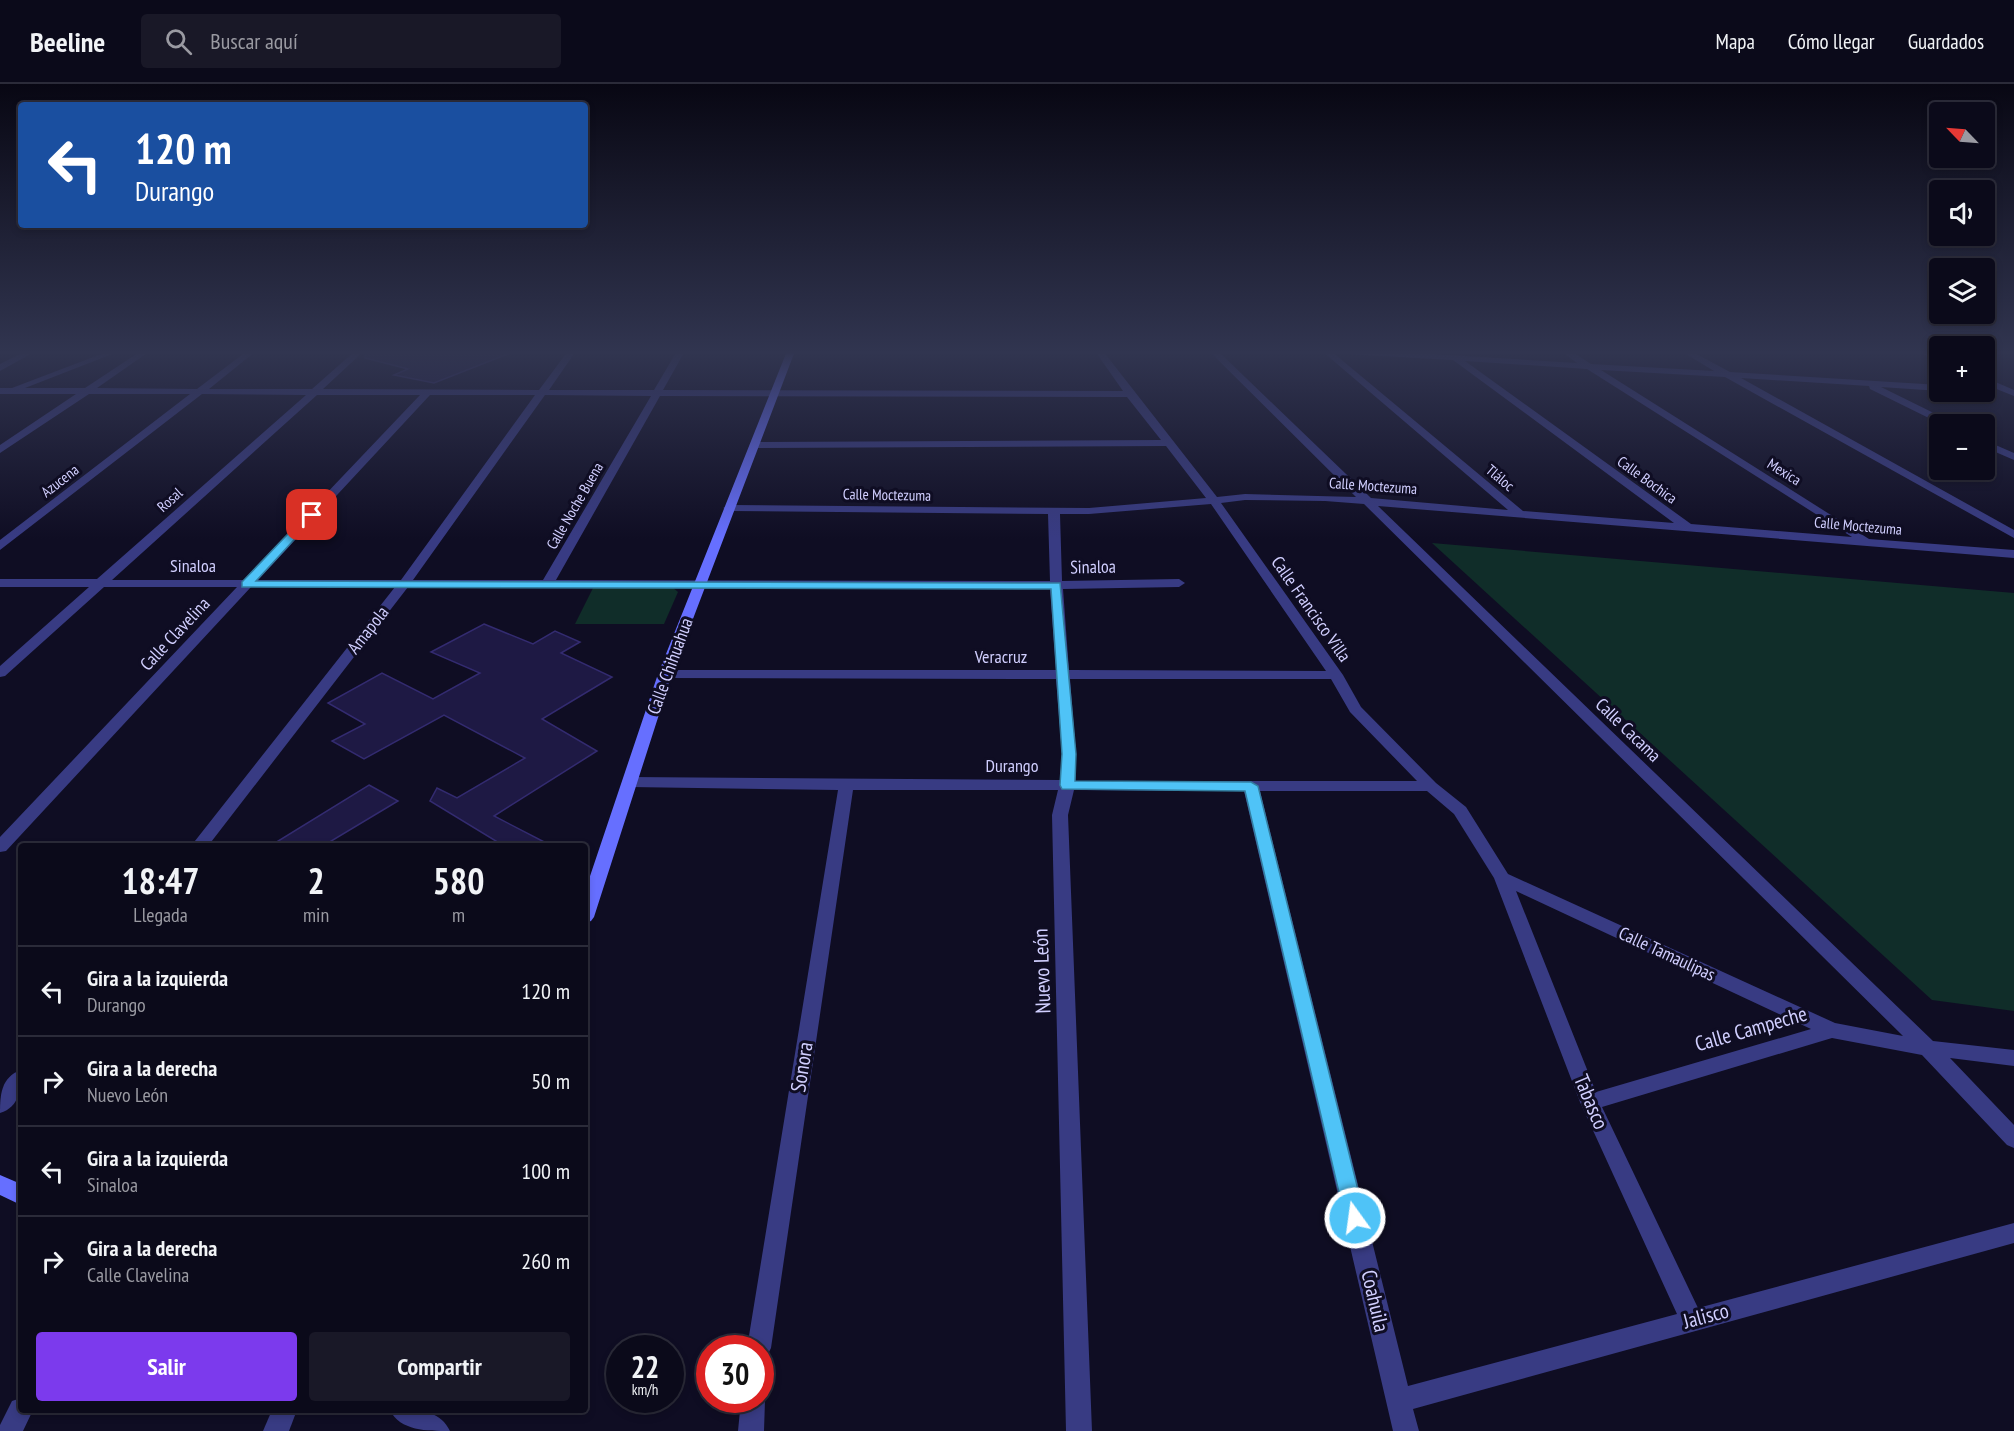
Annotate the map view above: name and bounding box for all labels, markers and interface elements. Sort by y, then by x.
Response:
search box [141,14,561,68]
text: Beeline [30,23,105,60]
icon: search [162,25,195,58]
text: Buscar aquí [210,27,298,55]
text: Mapa [1716,28,1755,55]
text: Cómo llegar [1788,28,1875,55]
text: Guardados [1908,28,1984,55]
north arrow [1929,102,1995,168]
map controls [1929,102,1995,480]
text: 120 m [135,121,232,176]
icon: left [36,126,114,204]
text: Durango [135,174,214,208]
button: sound [1929,180,1995,246]
button: layers [1929,258,1995,324]
button: + [1929,336,1995,402]
button: − [1929,414,1995,480]
street label: Calle Bochica [1614,452,1681,508]
street label: Mexica [1764,454,1805,489]
street label: Calle Noche Buena [542,459,607,553]
street label: Azucena [37,460,82,501]
street label: Tláloc [1482,460,1519,495]
street label: Calle Moctezuma [1328,473,1418,498]
street label: Rosal [153,483,187,516]
street label: Calle Moctezuma [843,484,931,505]
pin [286,489,337,540]
icon: arrive [295,498,328,531]
street label: Calle Moctezuma [1813,512,1903,539]
street label: Calle Francisco Villa [1266,551,1356,666]
street label: Sinaloa [170,554,216,577]
street label: Sinaloa [1070,555,1116,578]
street label: Calle Clavelina [135,592,214,675]
street label: Amapola [342,601,393,658]
street label: Calle Chihuahua [641,615,698,717]
street label: Veracruz [974,645,1027,668]
street label: Calle Cacama [1591,693,1666,767]
street label: Durango [986,754,1039,777]
text: 18:47 [122,857,199,904]
text: 2 [307,857,325,904]
text: 580 [433,857,484,904]
text: Llegada [133,902,188,928]
text: min [303,902,329,928]
text: m [452,902,465,928]
street label: Calle Tamaulipas [1615,921,1719,986]
street label: Nuevo León [1027,928,1056,1014]
text: Gira a la izquierda [87,964,228,992]
icon: left [36,975,69,1008]
text: 120 m [521,977,570,1005]
text: Durango [87,992,146,1018]
street label: Calle Campeche [1692,1000,1810,1057]
street label: Sonora [784,1040,819,1094]
text: Gira a la derecha [87,1054,217,1082]
icon: right [36,1065,69,1098]
text: 50 m [531,1067,570,1095]
street label: Tabasco [1568,1070,1615,1133]
text: Nuevo León [87,1082,168,1108]
text: Gira a la izquierda [87,1144,228,1172]
icon: left [36,1155,69,1188]
text: 100 m [521,1157,570,1185]
text: Sinaloa [87,1172,138,1198]
position arrow [1323,1186,1387,1250]
text: Gira a la derecha [87,1234,217,1262]
icon: right [36,1245,69,1278]
text: 260 m [521,1247,570,1275]
text: Calle Clavelina [87,1262,189,1288]
street label: Coahuila [1355,1267,1396,1334]
street label: Jalisco [1679,1296,1732,1335]
button: Salir [36,1332,297,1401]
button: Compartir [309,1332,570,1401]
speed limit sign: 30 [696,1335,774,1413]
text: 22 [631,1347,659,1386]
text: km/h [632,1380,658,1399]

